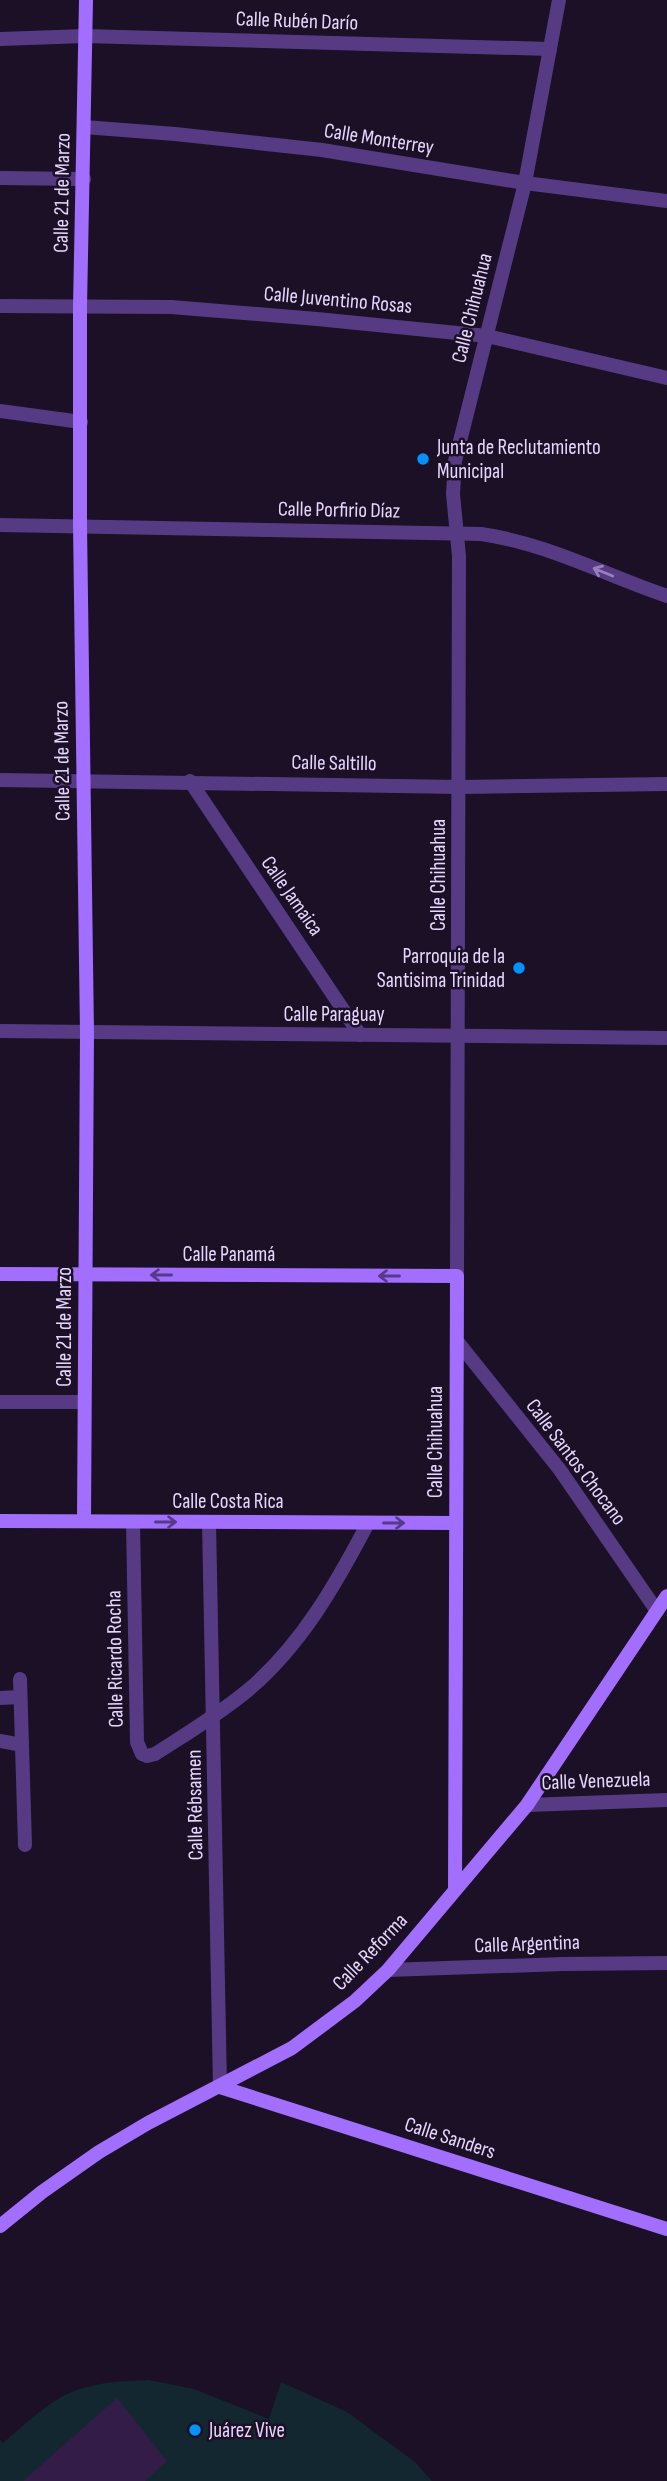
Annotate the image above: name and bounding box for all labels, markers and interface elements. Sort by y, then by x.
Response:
street label: Calle Rubén Darío [235,6,359,36]
street label: Calle Monterrey [322,118,436,160]
street label: Calle 21 de Marzo [48,133,76,253]
street label: Calle Chihuahua [446,250,498,366]
street label: Calle Juventino Rosas [263,281,413,319]
place label: Junta de Reclutamiento Municipal [436,435,601,484]
marker: Junta de Reclutamiento Municipal [415,451,431,467]
street label: Calle Porfirio Díaz [278,496,401,524]
one-way arrow [593,565,614,578]
street label: Calle 21 de Marzo [48,701,76,821]
street label: Calle Saltillo [291,750,377,776]
street label: Calle Chihuahua [426,819,451,931]
street label: Calle Jamaica [255,851,329,941]
place label: Parroquia de la Santisima Trinidad [377,944,505,993]
marker: Parroquia de la Santisima Trinidad [511,960,527,976]
street label: Calle Paraguay [283,1002,385,1027]
street label: Calle Panamá [183,1242,275,1267]
street label: Calle 21 de Marzo [52,1267,77,1387]
one-way arrow [150,1268,173,1282]
one-way arrow [378,1269,401,1283]
street label: Calle Chihuahua [423,1386,448,1498]
street label: Calle Santos Chocano [520,1394,632,1530]
street label: Calle Costa Rica [172,1489,284,1514]
one-way arrow [154,1515,177,1529]
one-way arrow [382,1516,405,1530]
street label: Calle Ricardo Rocha [101,1590,129,1728]
street label: Calle Rébsamen [182,1750,208,1860]
street label: Calle Venezuela [541,1767,651,1795]
street label: Calle Reforma [327,1908,413,1996]
street label: Calle Argentina [474,1930,580,1958]
street label: Calle Sanders [401,2112,499,2164]
place label: Juárez Vive [208,2418,285,2443]
marker: Juárez Vive [187,2422,203,2438]

